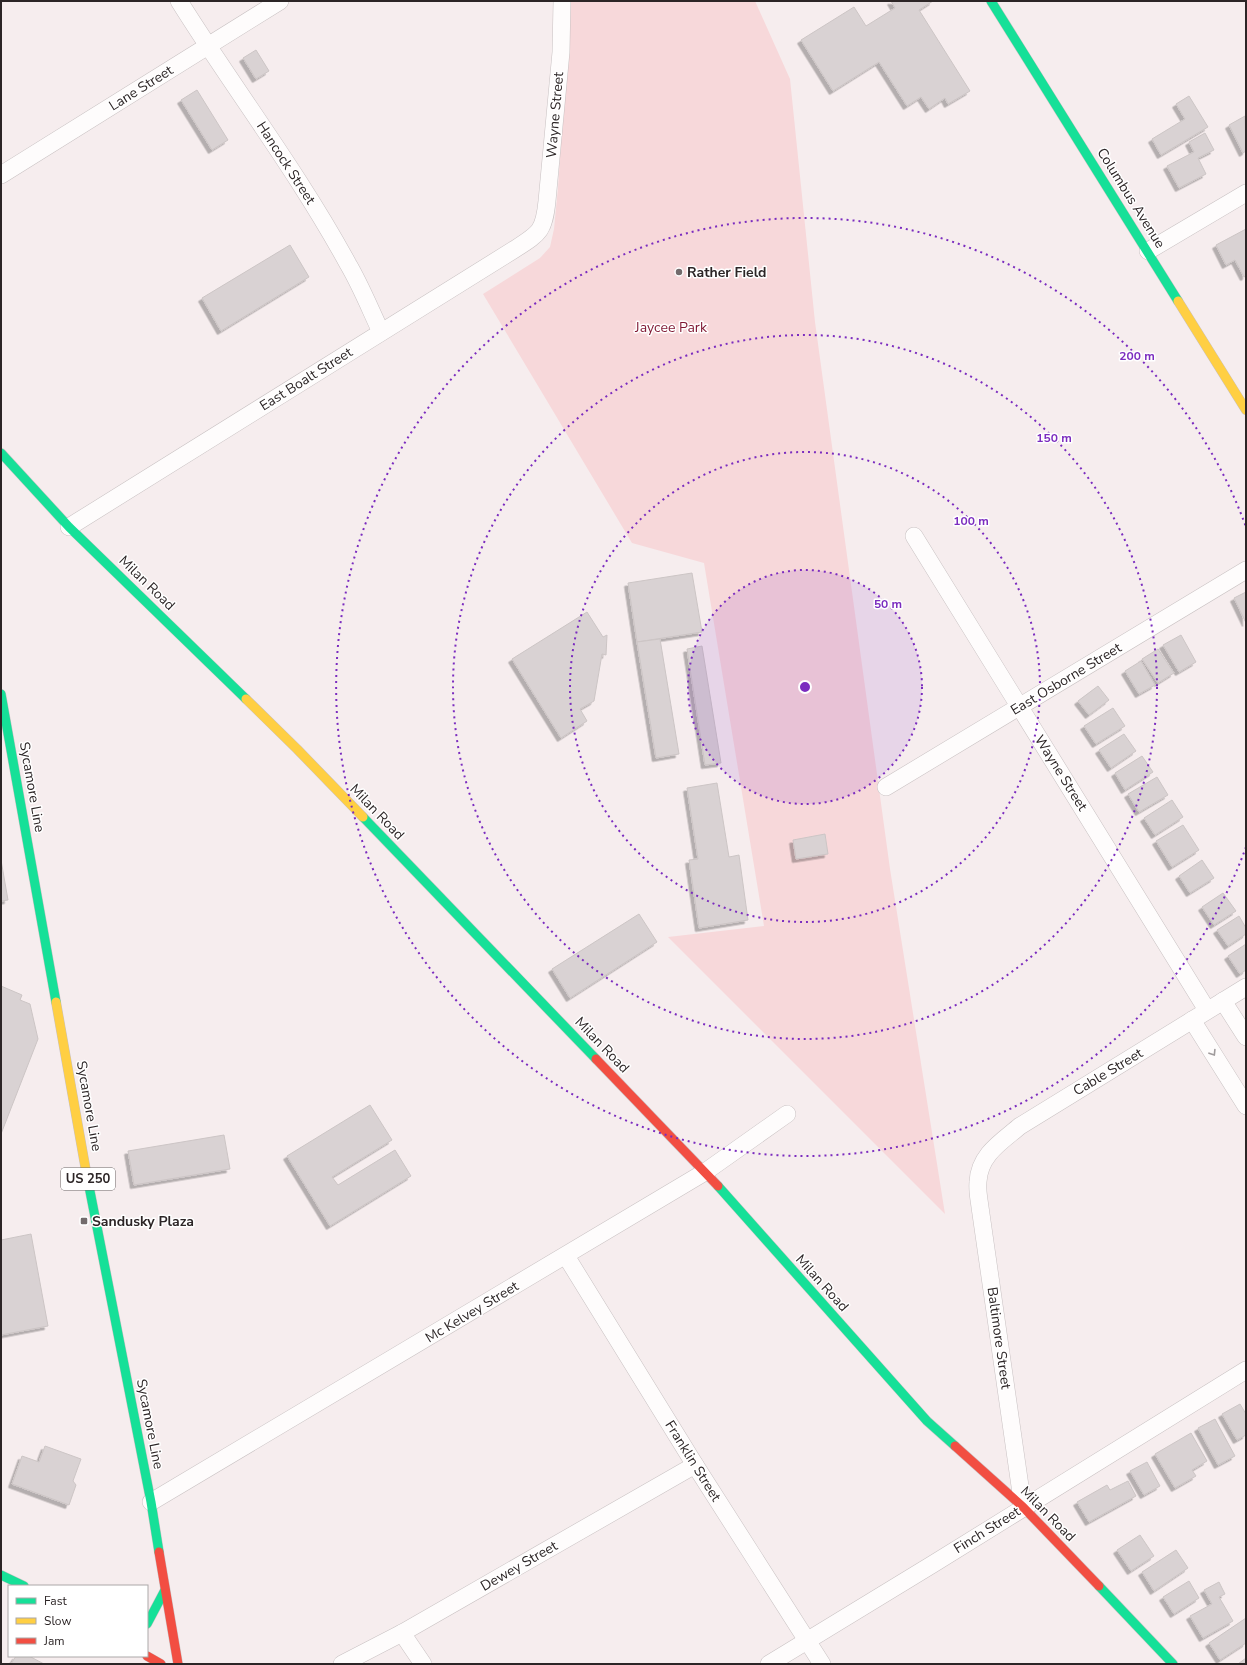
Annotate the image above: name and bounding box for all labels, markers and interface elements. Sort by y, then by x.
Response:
street label: Lane Street [105,61,177,115]
street label: Wayne Street [542,71,568,159]
street label: Hancock Street [252,118,320,208]
street label: Columbus Avenue [1093,144,1169,252]
place label: Rather Field [687,263,766,282]
marker: Rather Field [674,267,684,277]
park label: Jaycee Park [634,318,708,337]
street label: East Boalt Street [256,343,356,415]
text: 200 m [1119,348,1155,364]
text: 150 m [1036,430,1072,446]
text: 100 m [953,513,989,529]
street label: Milan Road [115,552,179,614]
text: 50 m [874,596,902,612]
street label: East Osborne Street [1007,638,1125,720]
centre of rings [798,680,812,694]
street label: Wayne Street [1030,731,1092,815]
street label: Sycamore Line [15,740,49,834]
street label: Milan Road [346,780,408,844]
street label: Milan Road [571,1013,633,1077]
street label: Cable Street [1070,1044,1146,1100]
one-way arrow [1208,1049,1216,1056]
street label: Sycamore Line [72,1059,106,1153]
road number: US 250 [61,1168,115,1190]
place label: Sandusky Plaza [92,1212,194,1231]
marker: Sandusky Plaza [79,1216,89,1226]
street label: Milan Road [791,1250,853,1316]
street label: Mc Kelvey Street [422,1277,522,1347]
street label: Baltimore Street [982,1286,1016,1390]
street label: Sycamore Line [132,1377,168,1471]
street label: Franklin Street [661,1417,725,1505]
street label: Milan Road [1016,1482,1080,1546]
street label: Finch Street [950,1502,1024,1558]
street label: Dewey Street [477,1536,561,1596]
legend [8,1585,148,1657]
text: Fast [44,1593,67,1609]
text: Slow [44,1613,72,1629]
text: Jam [43,1633,65,1649]

